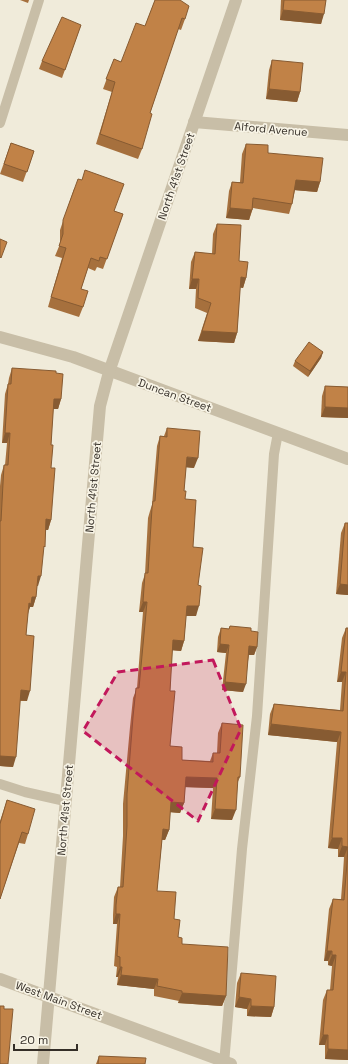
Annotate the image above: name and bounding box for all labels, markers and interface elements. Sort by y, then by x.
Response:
street label: Alford Avenue [234,119,308,139]
street label: North 41st Street [155,131,197,221]
street label: Duncan Street [136,375,214,415]
street label: North 41st Street [82,441,104,533]
street label: North 41st Street [54,764,76,856]
street label: West Main Street [14,978,104,1022]
scale bar [14,1026,77,1052]
text: 20 m [20,1032,48,1048]

